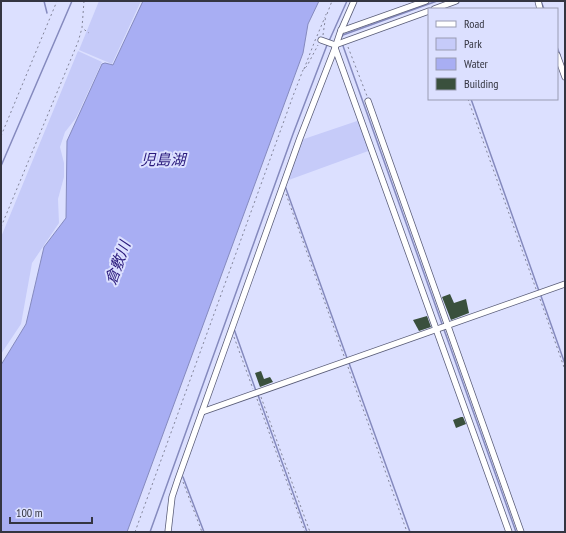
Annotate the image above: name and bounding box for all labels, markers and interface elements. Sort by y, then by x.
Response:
legend [428,8,558,100]
text: Road [464,16,484,31]
text: Park [464,36,482,51]
text: Water [464,56,489,71]
text: Building [464,76,499,91]
water label: 児島湖 [140,150,187,169]
water label: 倉敷川 [101,237,135,287]
scale bar [10,499,92,525]
text: 100 m [16,505,43,520]

